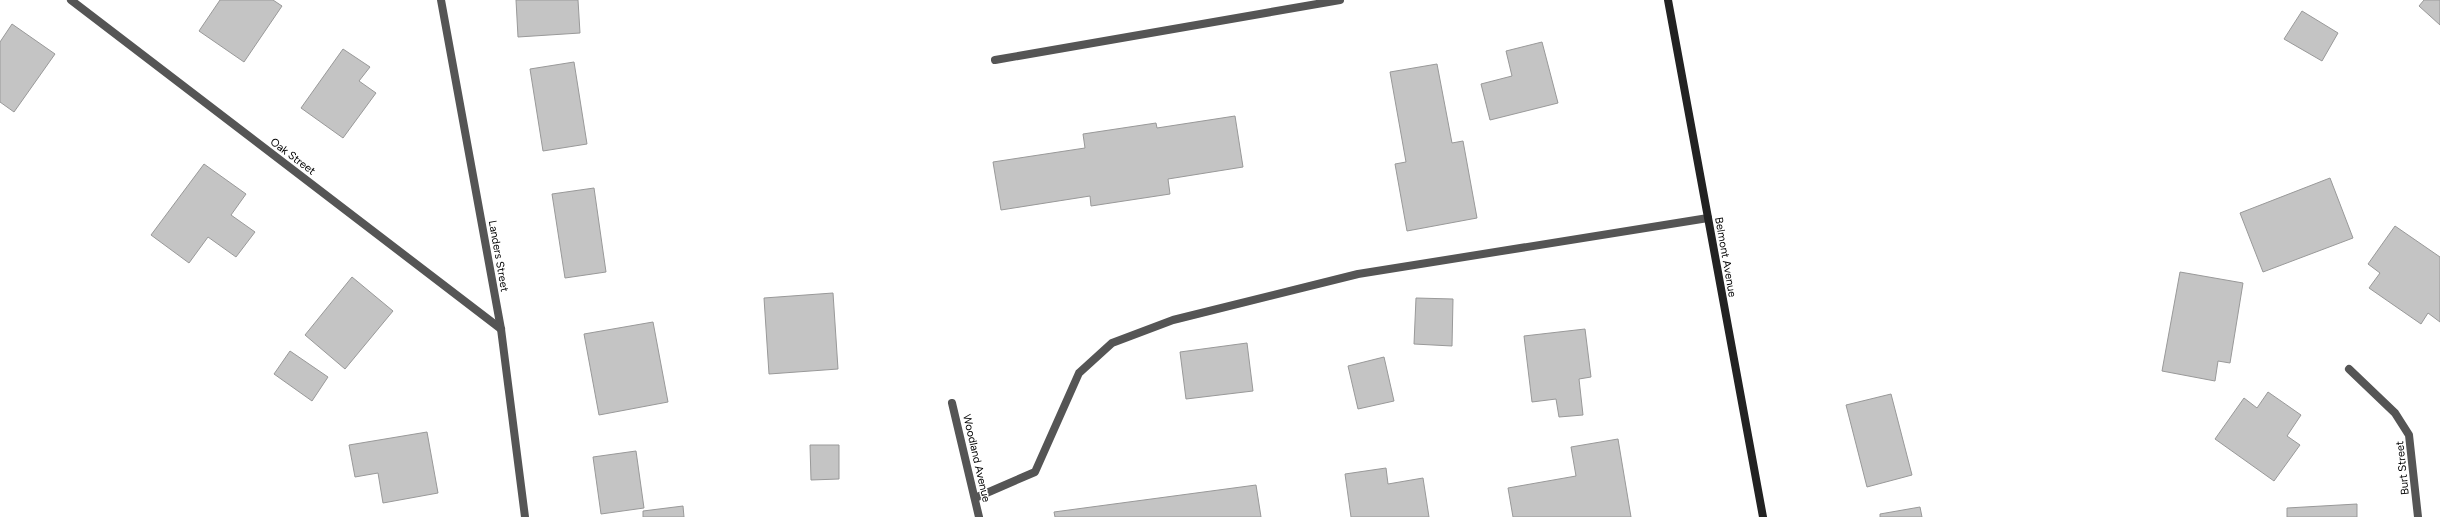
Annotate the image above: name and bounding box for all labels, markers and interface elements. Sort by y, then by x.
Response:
street label: Oak Street [268,135,318,178]
street label: Belmont Avenue [1712,216,1739,298]
street label: Landers Street [486,219,511,293]
street label: Woodland Avenue [960,413,993,503]
street label: Burt Street [2393,440,2412,496]

